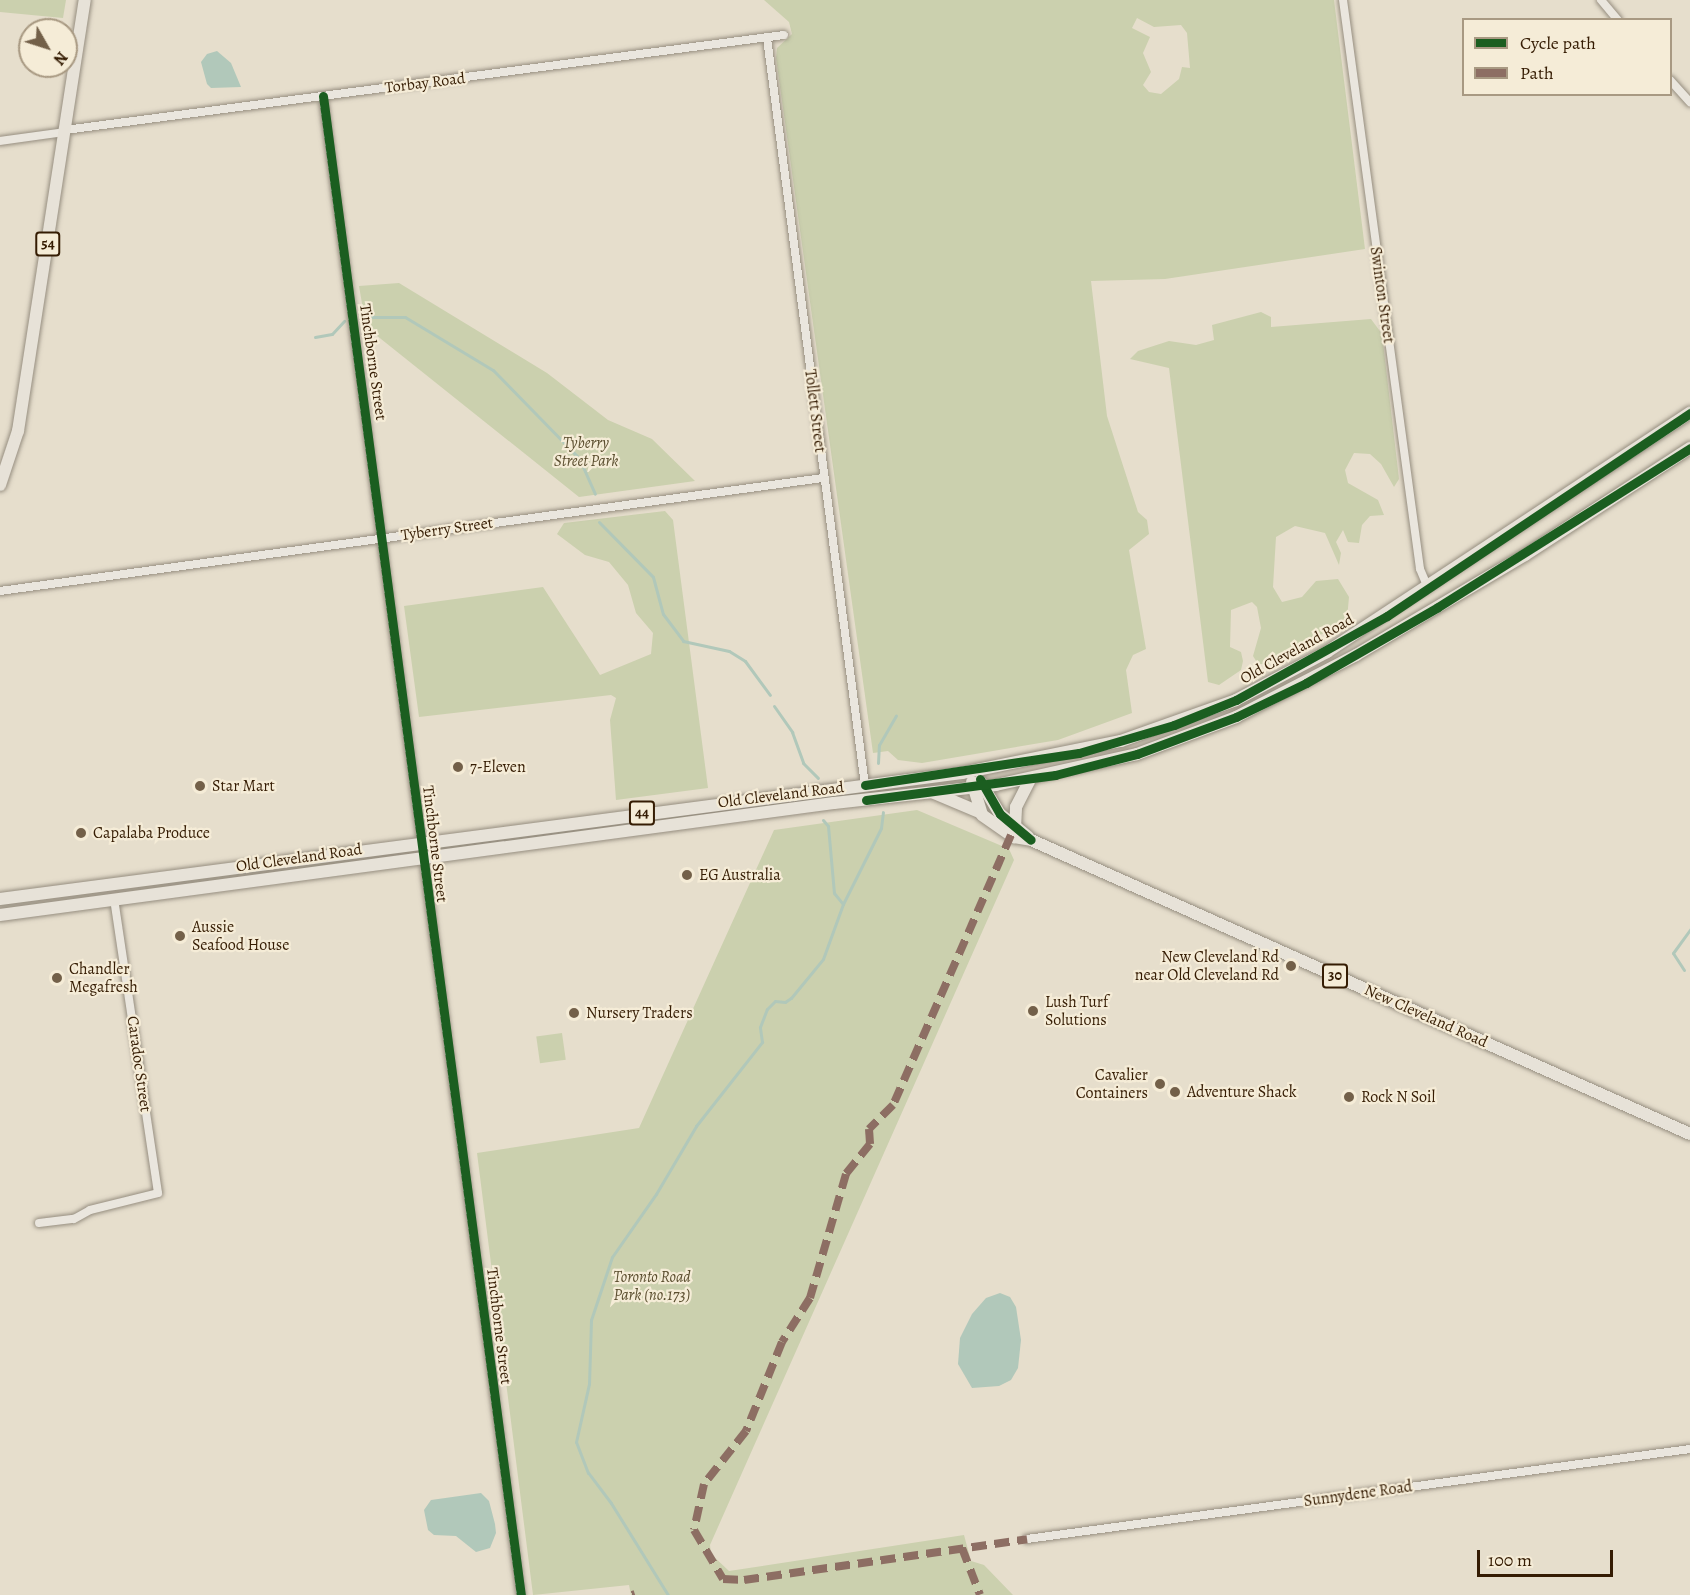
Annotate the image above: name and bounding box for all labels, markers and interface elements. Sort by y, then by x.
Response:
north arrow [18,18,78,78]
legend [1462,18,1672,96]
text: Cycle path [1520,31,1596,55]
text: N [48,47,73,70]
text: Path [1520,61,1554,85]
street label: Torbay Road [384,69,466,97]
road number: 54 [34,232,62,256]
street label: Swinton Street [1366,246,1398,344]
street label: Tinchborne Street [355,302,391,422]
street label: Tollett Street [800,368,830,454]
park label: Tyberry Street Park [554,433,618,471]
street label: Tyberry Street [400,513,494,545]
street label: Old Cleveland Road [1237,610,1357,688]
place label: 7-Eleven [470,757,526,777]
marker: 7-Eleven [451,760,465,774]
place label: Star Mart [212,776,275,796]
street label: Old Cleveland Road [717,778,845,812]
marker: Star Mart [193,779,207,793]
street label: Tinchborne Street [418,785,452,903]
road number: 44 [628,801,656,825]
place label: Capalaba Produce [93,823,210,843]
marker: Capalaba Produce [74,826,88,840]
street label: Old Cleveland Road [235,840,363,876]
place label: EG Australia [699,865,781,885]
marker: EG Australia [680,868,694,882]
place label: Aussie Seafood House [192,917,289,955]
marker: Aussie Seafood House [173,929,187,943]
place label: New Cleveland Rd near Old Cleveland Rd [1135,947,1279,985]
place label: Chandler Megafresh [69,959,138,997]
marker: New Cleveland Rd near Old Cleveland Rd [1284,959,1298,973]
road number: 30 [1322,964,1348,988]
marker: Chandler Megafresh [50,971,64,985]
street label: New Cleveland Road [1361,980,1491,1052]
place label: Lush Turf Solutions [1045,992,1108,1030]
place label: Nursery Traders [586,1003,693,1023]
marker: Lush Turf Solutions [1026,1004,1040,1018]
marker: Nursery Traders [567,1006,581,1020]
street label: Caradoc Street [123,1015,155,1113]
place label: Cavalier Containers [1076,1065,1148,1103]
marker: Cavalier Containers [1153,1077,1167,1091]
place label: Adventure Shack [1187,1082,1297,1102]
marker: Adventure Shack [1168,1085,1182,1099]
place label: Rock N Soil [1361,1087,1435,1107]
marker: Rock N Soil [1342,1090,1356,1104]
street label: Tinchborne Street [482,1267,516,1385]
park label: Toronto Road Park (no.173) [613,1267,691,1305]
street label: Sunnydene Road [1302,1477,1414,1511]
scale bar [1480,1538,1616,1576]
text: 100 m [1488,1548,1532,1572]

